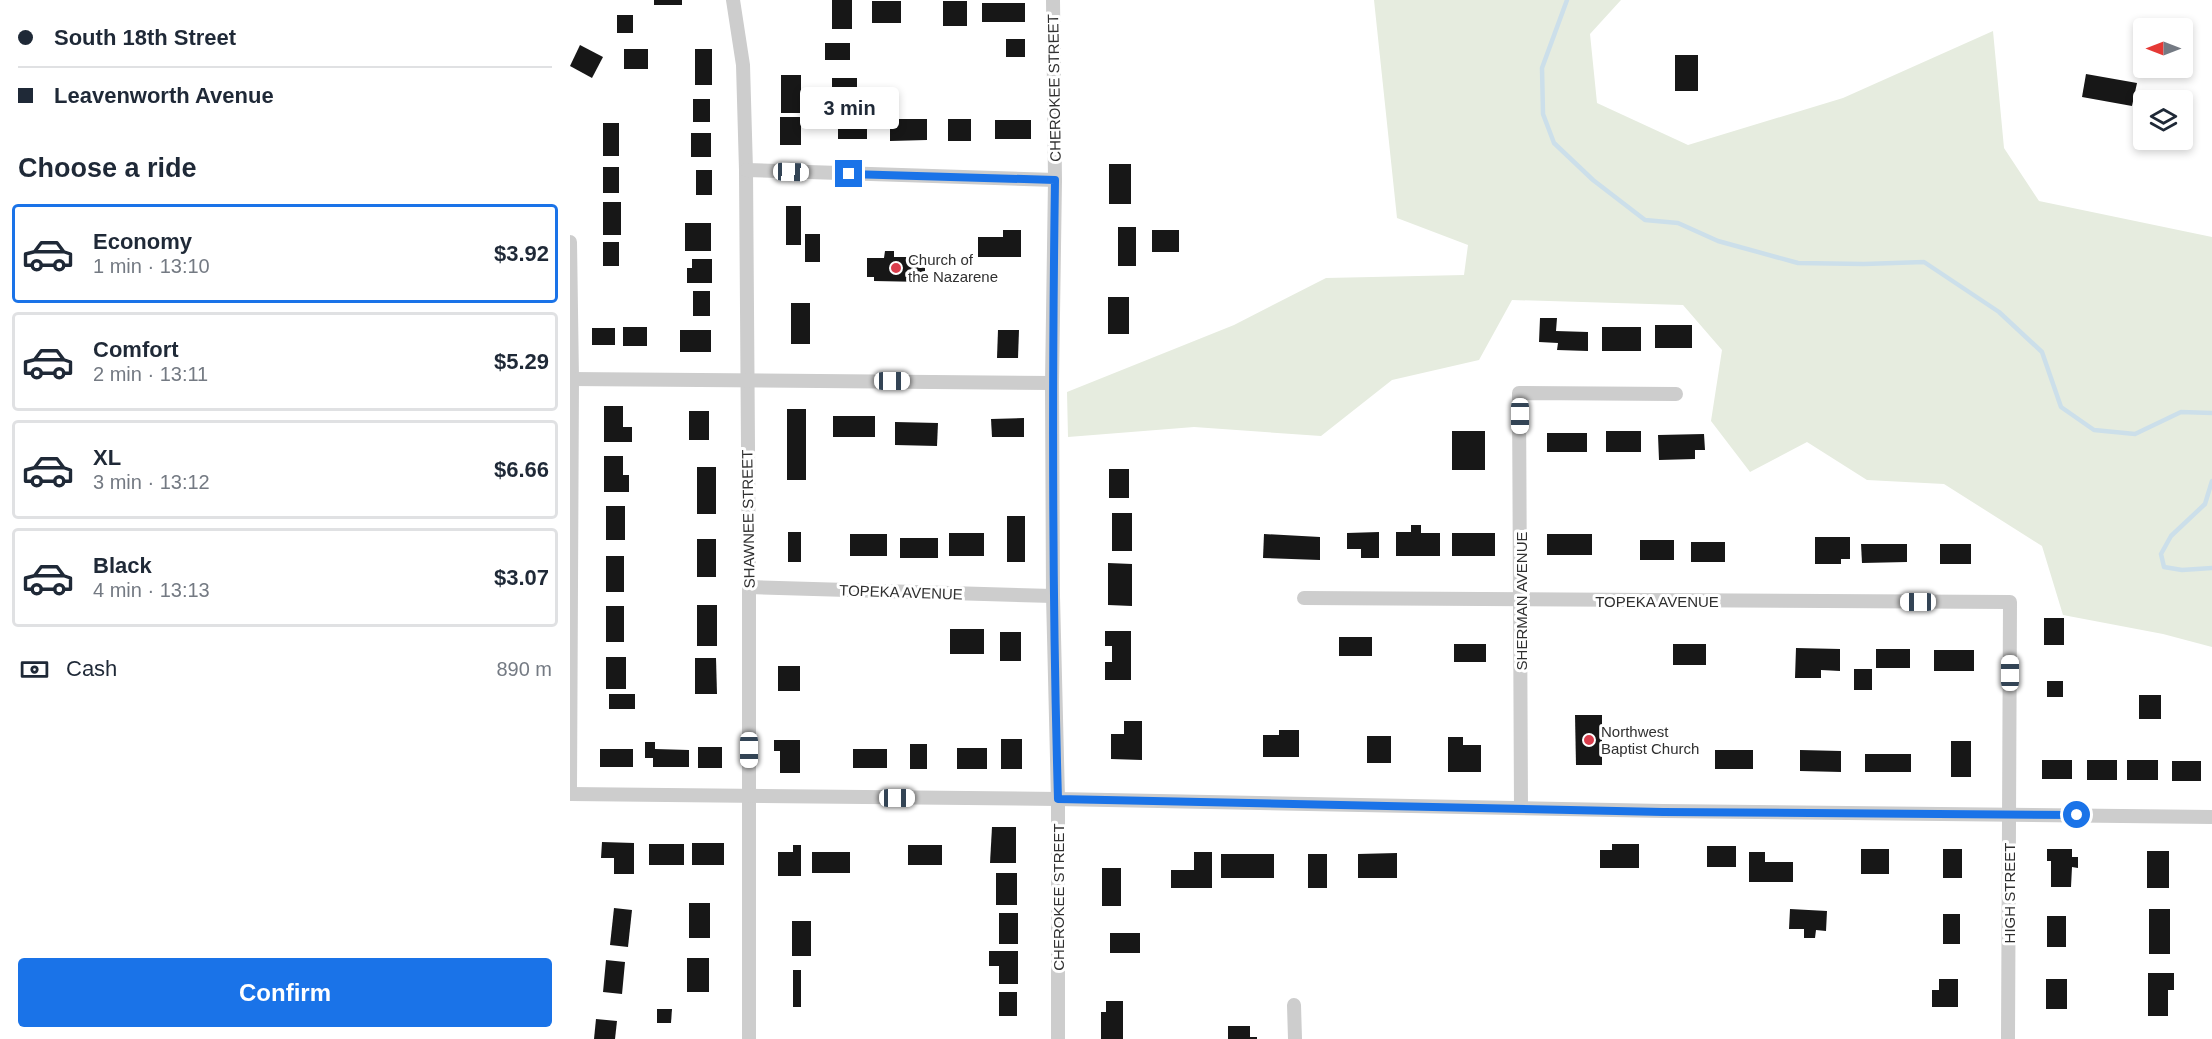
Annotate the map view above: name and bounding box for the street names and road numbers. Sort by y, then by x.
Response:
street label: CHEROKEE STREET [1044,14,1064,162]
street label: SHAWNEE STREET [738,450,758,588]
street label: SHERMAN AVENUE [1513,532,1530,670]
street label: TOPEKA AVENUE [839,581,963,603]
street label: TOPEKA AVENUE [1595,593,1719,610]
street label: CHEROKEE STREET [1050,823,1067,971]
street label: HIGH STREET [2001,843,2018,943]

